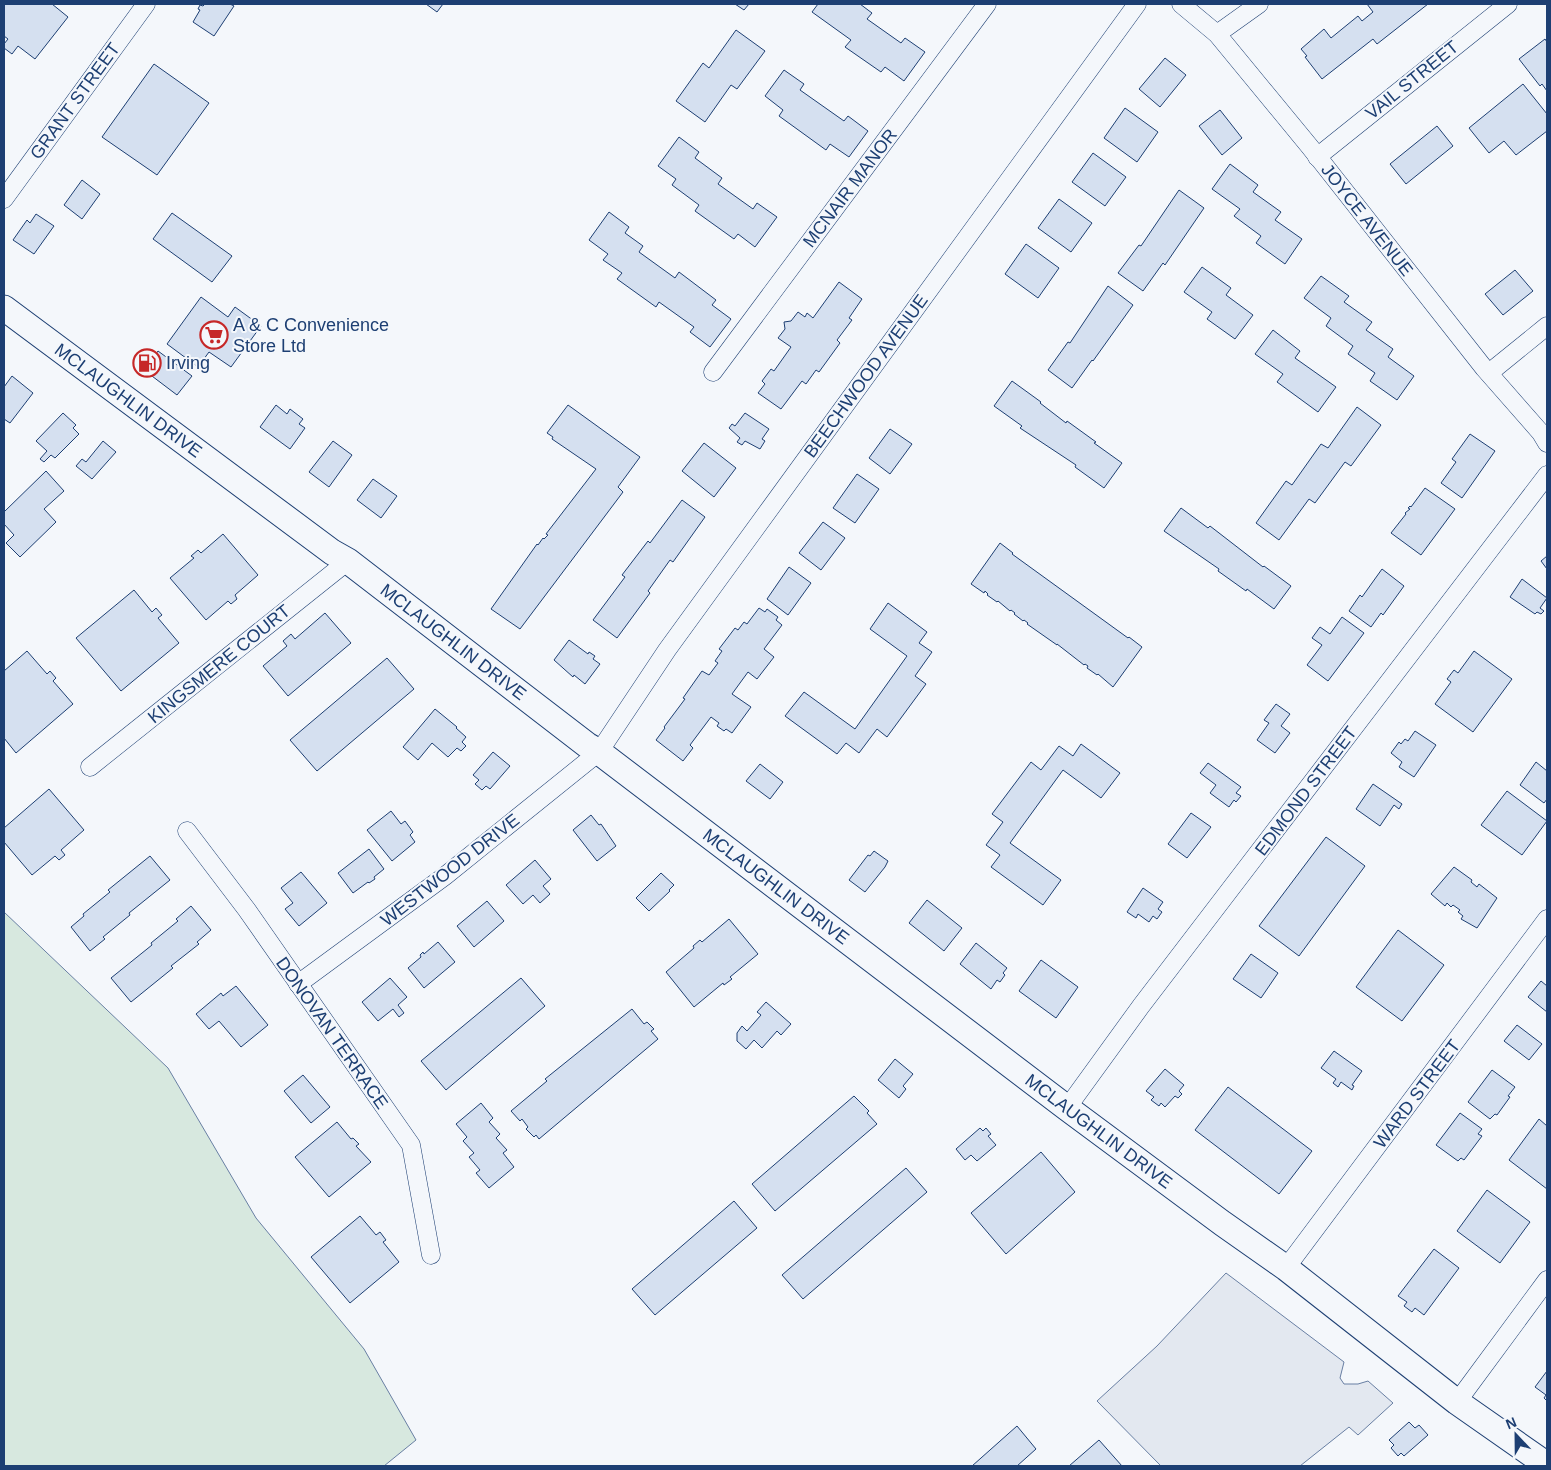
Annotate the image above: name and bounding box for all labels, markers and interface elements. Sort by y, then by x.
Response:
street label: VAIL STREET [1362,37,1462,123]
street label: GRANT STREET [26,39,124,163]
street label: MCNAIR MANOR [799,125,901,251]
street label: JOYCE AVENUE [1317,160,1417,280]
street label: BEECHWOOD AVENUE [800,291,932,461]
place label: A & C Convenience Store Ltd [233,315,389,356]
supermarket icon: A & C Convenience Store Ltd [199,320,229,350]
street label: MCLAUGHLIN DRIVE [51,339,206,462]
fuel station icon: Irving [132,348,162,378]
place label: Irving [166,353,210,373]
street label: MCLAUGHLIN DRIVE [377,580,530,704]
street label: KINGSMERE COURT [144,601,294,727]
street label: EDMOND STREET [1251,723,1361,859]
street label: WESTWOOD DRIVE [377,810,523,930]
street label: MCLAUGHLIN DRIVE [699,825,853,948]
street label: DONOVAN TERRACE [272,953,392,1113]
street label: WARD STREET [1370,1036,1464,1152]
street label: MCLAUGHLIN DRIVE [1021,1070,1176,1193]
north arrow [1491,1410,1541,1460]
text: N [1503,1414,1519,1432]

